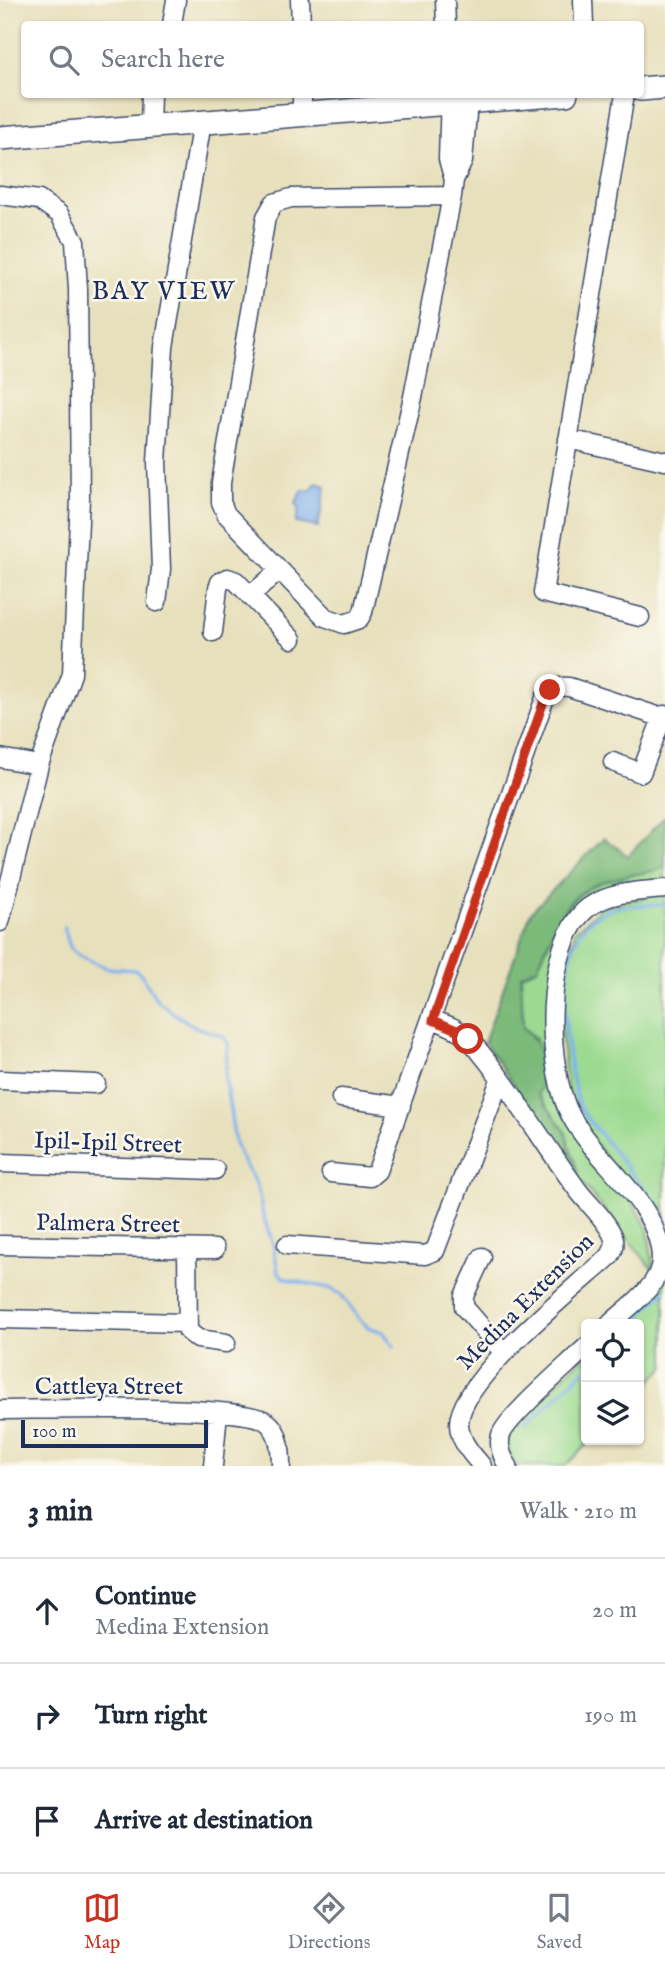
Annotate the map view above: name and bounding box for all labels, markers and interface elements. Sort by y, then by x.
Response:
search box [21,21,644,98]
icon: search [45,41,83,79]
text: Search here [101,43,225,76]
district label: BAY VIEW [92,275,236,308]
route end [534,674,565,705]
route start [452,1023,483,1054]
street label: Ipil-Ipil Street [33,1125,183,1162]
street label: Palmera Street [36,1208,180,1241]
street label: Medina Extension [451,1227,601,1377]
map controls [581,1319,644,1445]
button: locate [581,1319,644,1382]
street label: Cattleya Street [35,1372,183,1403]
button: layers [581,1382,644,1445]
scale bar [21,1417,208,1449]
text: 100 m [32,1420,76,1444]
text: 3 min [28,1493,93,1531]
text: Walk · 210 m [520,1497,637,1526]
text: Continue [95,1580,196,1613]
icon: ahead [28,1592,66,1630]
text: 20 m [592,1596,637,1625]
text: Medina Extension [95,1613,269,1642]
icon: right [28,1697,66,1735]
text: Turn right [95,1699,208,1732]
text: 190 m [584,1701,637,1730]
icon: arrive [28,1802,66,1840]
text: Arrive at destination [95,1804,313,1837]
tab: Map [83,1889,121,1955]
tab: Directions [288,1889,370,1955]
tab: Saved [537,1889,582,1955]

